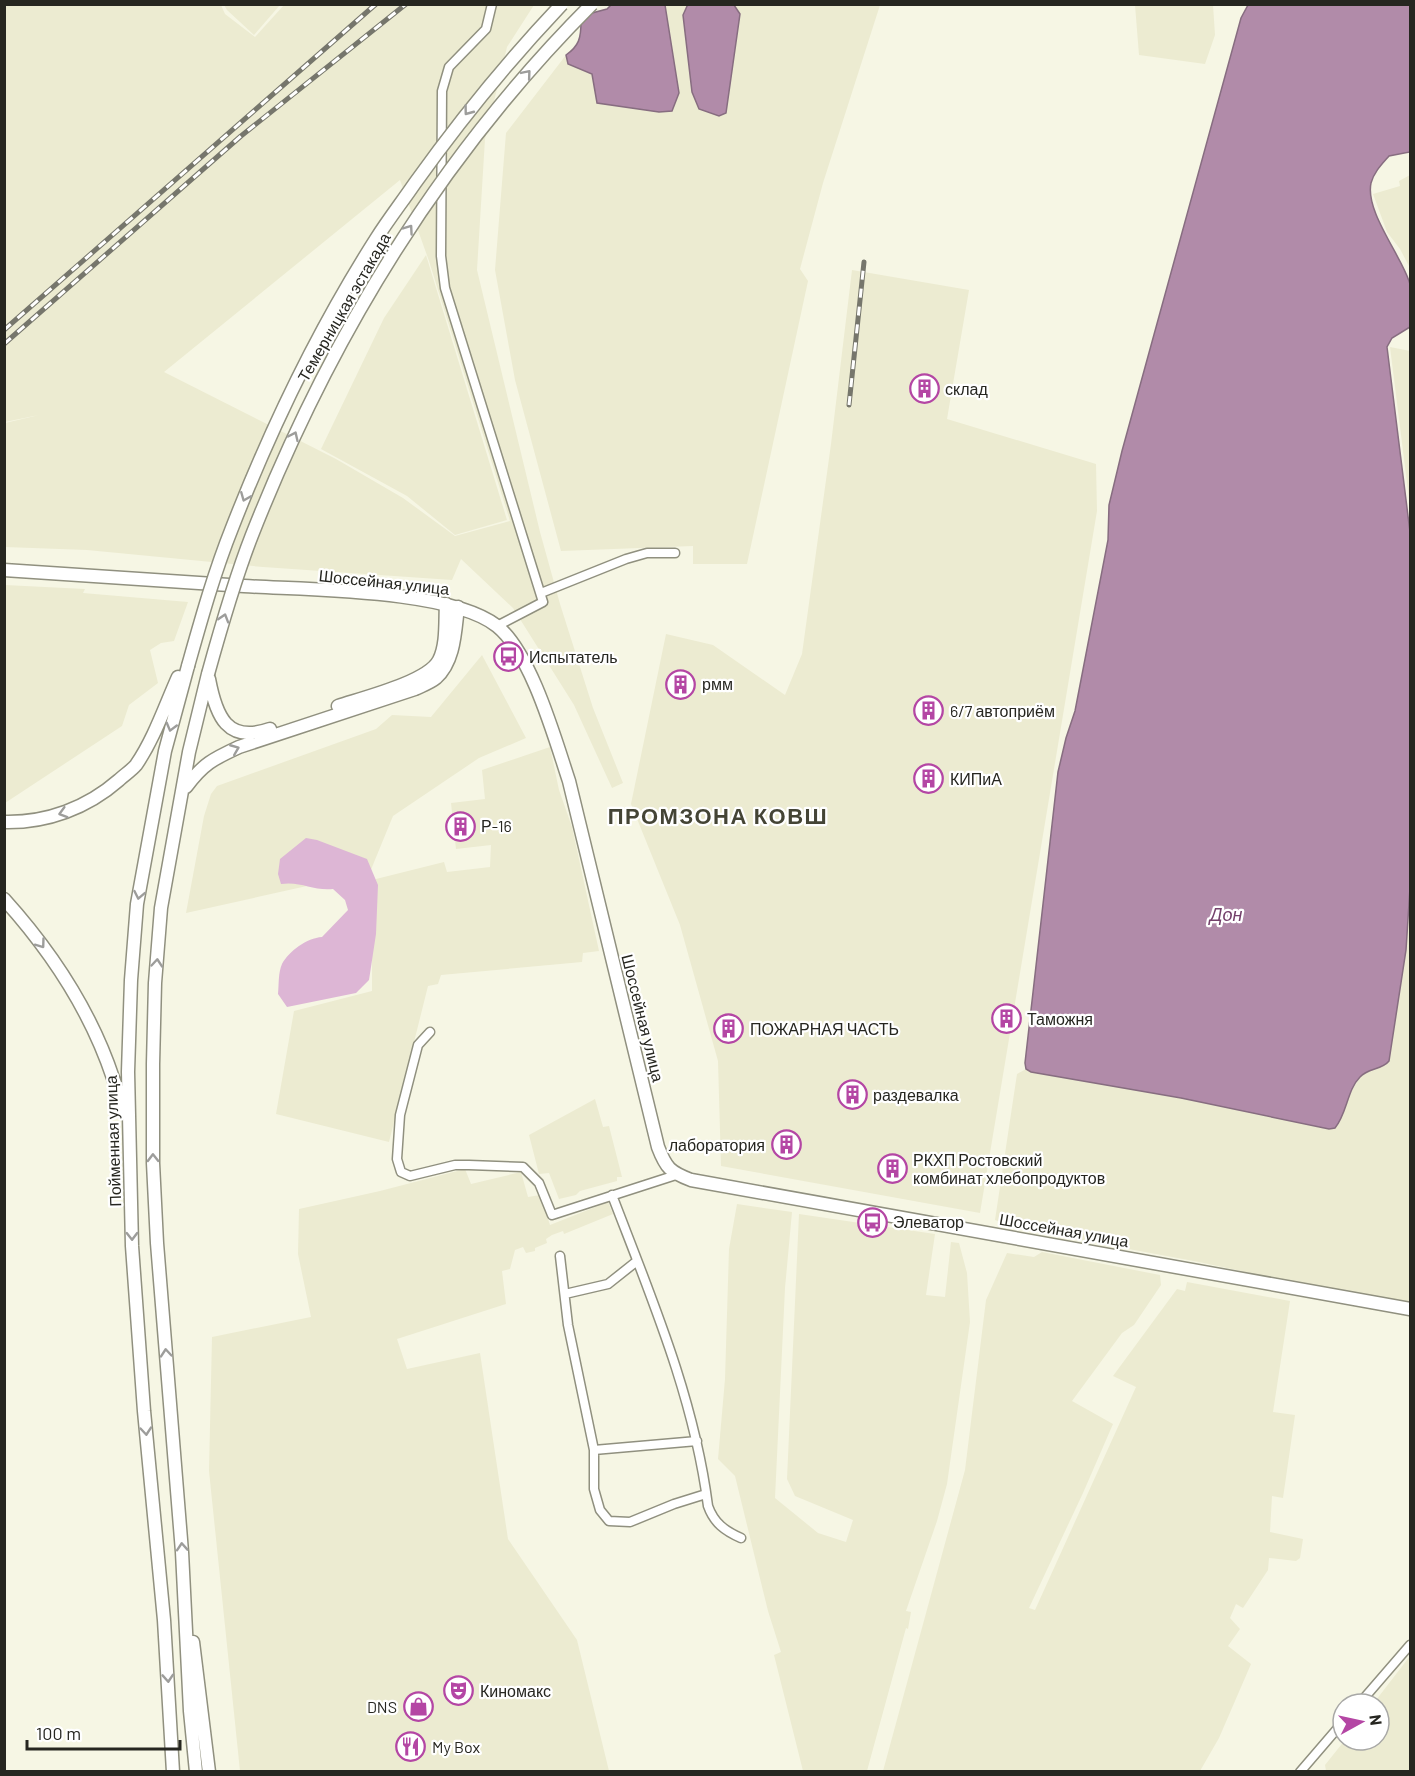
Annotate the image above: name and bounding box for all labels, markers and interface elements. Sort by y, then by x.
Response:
one-way arrow [519,70,530,81]
one-way arrow [464,104,475,115]
one-way arrow [402,224,413,235]
street label: Темерницкая эстакада [293,229,394,384]
building icon: склад [908,373,940,405]
place label: склад [945,379,988,398]
one-way arrow [287,431,299,442]
one-way arrow [240,490,252,501]
street label: Шоссейная улица [318,565,450,598]
one-way arrow [217,613,229,624]
bus stop icon: Испытатель [492,641,524,673]
place label: Испытатель [529,647,618,666]
building icon: рмм [665,668,697,700]
place label: рмм [702,674,733,693]
building icon: 6/7 автоприём [913,695,945,727]
place label: 6/7 автоприём [950,701,1055,720]
one-way arrow [166,722,178,732]
one-way arrow [229,744,240,756]
building icon: КИПиА [913,763,945,795]
place label: КИПиА [950,769,1002,788]
district label: ПРОМЗОНА КОВШ [608,802,828,828]
one-way arrow [58,806,69,818]
building icon: Р-16 [444,810,476,842]
place label: Р-16 [481,816,512,835]
one-way arrow [133,890,146,900]
water label: Дон [1208,903,1242,925]
one-way arrow [34,938,45,949]
street label: Шоссейная улица [618,952,669,1084]
one-way arrow [150,959,163,968]
building icon: Таможня [990,1003,1022,1035]
place label: Таможня [1027,1009,1093,1028]
building icon: ПОЖАРНАЯ ЧАСТЬ [713,1013,745,1045]
place label: ПОЖАРНАЯ ЧАСТЬ [750,1019,899,1038]
street label: Пойменная улица [101,1075,124,1207]
building icon: раздевалка [836,1079,868,1111]
place label: раздевалка [873,1085,959,1104]
building icon: лаборатория [770,1129,802,1161]
place label: лаборатория [669,1135,765,1154]
place label: РКХП Ростовский комбинат хлебопродуктов [913,1150,1105,1187]
building icon: РКХП Ростовский комбинат хлебопродуктов [876,1153,908,1185]
one-way arrow [147,1154,159,1163]
bus stop icon: Элеватор [856,1206,888,1238]
street label: Шоссейная улица [998,1209,1130,1250]
place label: Элеватор [893,1212,964,1231]
one-way arrow [126,1232,138,1241]
one-way arrow [160,1348,173,1357]
one-way arrow [139,1426,152,1435]
one-way arrow [176,1543,189,1552]
one-way arrow [161,1673,174,1682]
theatre icon: Киномакс [443,1675,475,1707]
place label: Киномакс [480,1681,551,1700]
shop icon: DNS [402,1691,434,1723]
north arrow [1331,1692,1391,1752]
place label: DNS [367,1697,397,1716]
scale bar [27,1713,180,1751]
text: N [1366,1713,1386,1726]
text: 100 m [36,1722,81,1744]
restaurant icon: My Box [395,1731,427,1763]
place label: My Box [432,1737,481,1756]

